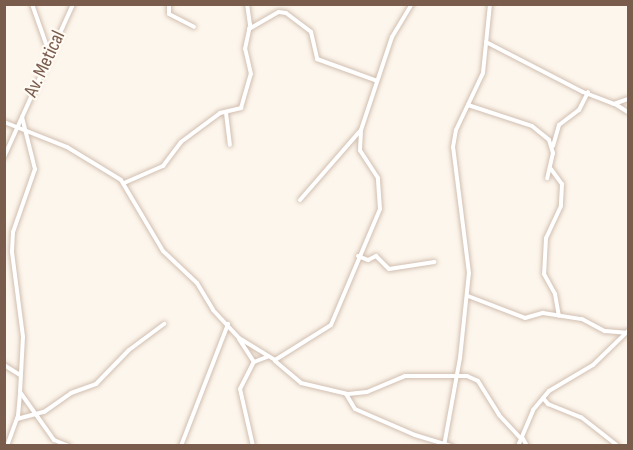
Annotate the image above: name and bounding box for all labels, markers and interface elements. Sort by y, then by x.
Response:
street label: Av. Metical [19,27,71,101]

